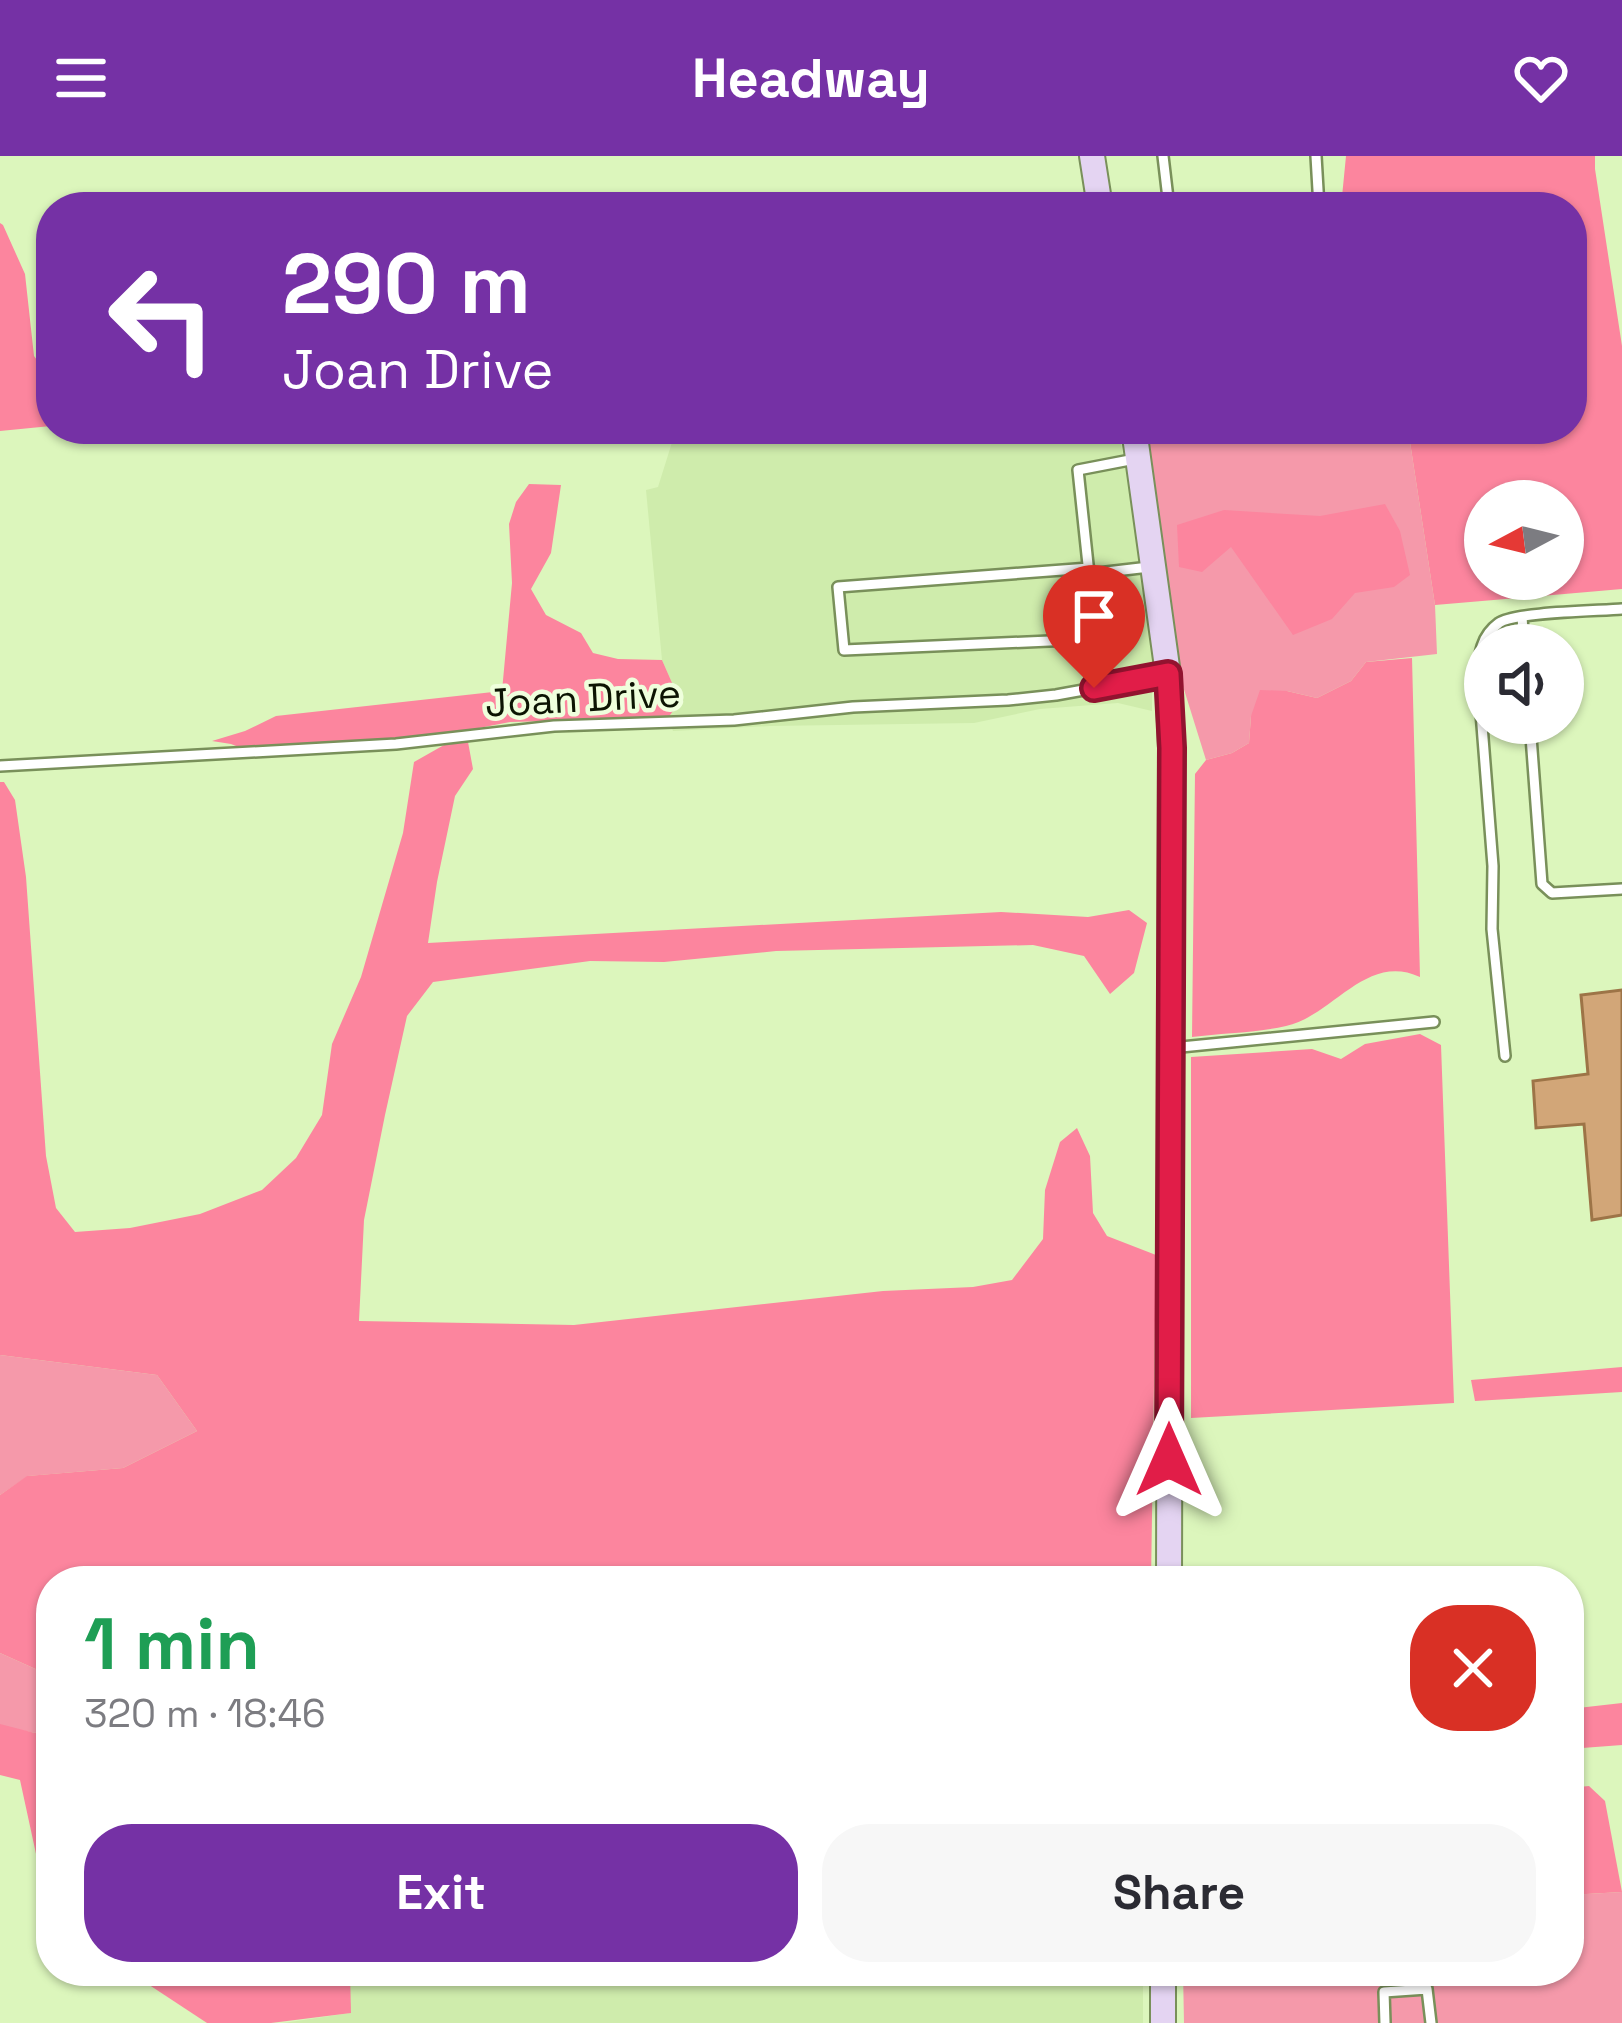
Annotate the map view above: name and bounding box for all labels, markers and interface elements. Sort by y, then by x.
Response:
text: Headway [692,44,930,113]
icon: menu [48,45,114,111]
icon: heart [1508,45,1574,111]
text: 290 m [282,230,531,338]
icon: left [84,240,240,396]
text: Joan Drive [282,335,553,404]
north arrow [1464,480,1584,600]
map controls [1464,480,1584,744]
pin [1043,565,1145,688]
icon: arrive [1061,583,1127,649]
button: sound [1464,624,1584,744]
street label: Joan Drive [484,668,682,728]
position arrow [1106,1397,1232,1523]
text: 1 min [84,1598,260,1690]
button: close [1410,1605,1536,1731]
text: 320 m · 18:46 [84,1689,326,1738]
button: Exit [84,1824,798,1962]
button: Share [822,1824,1536,1962]

